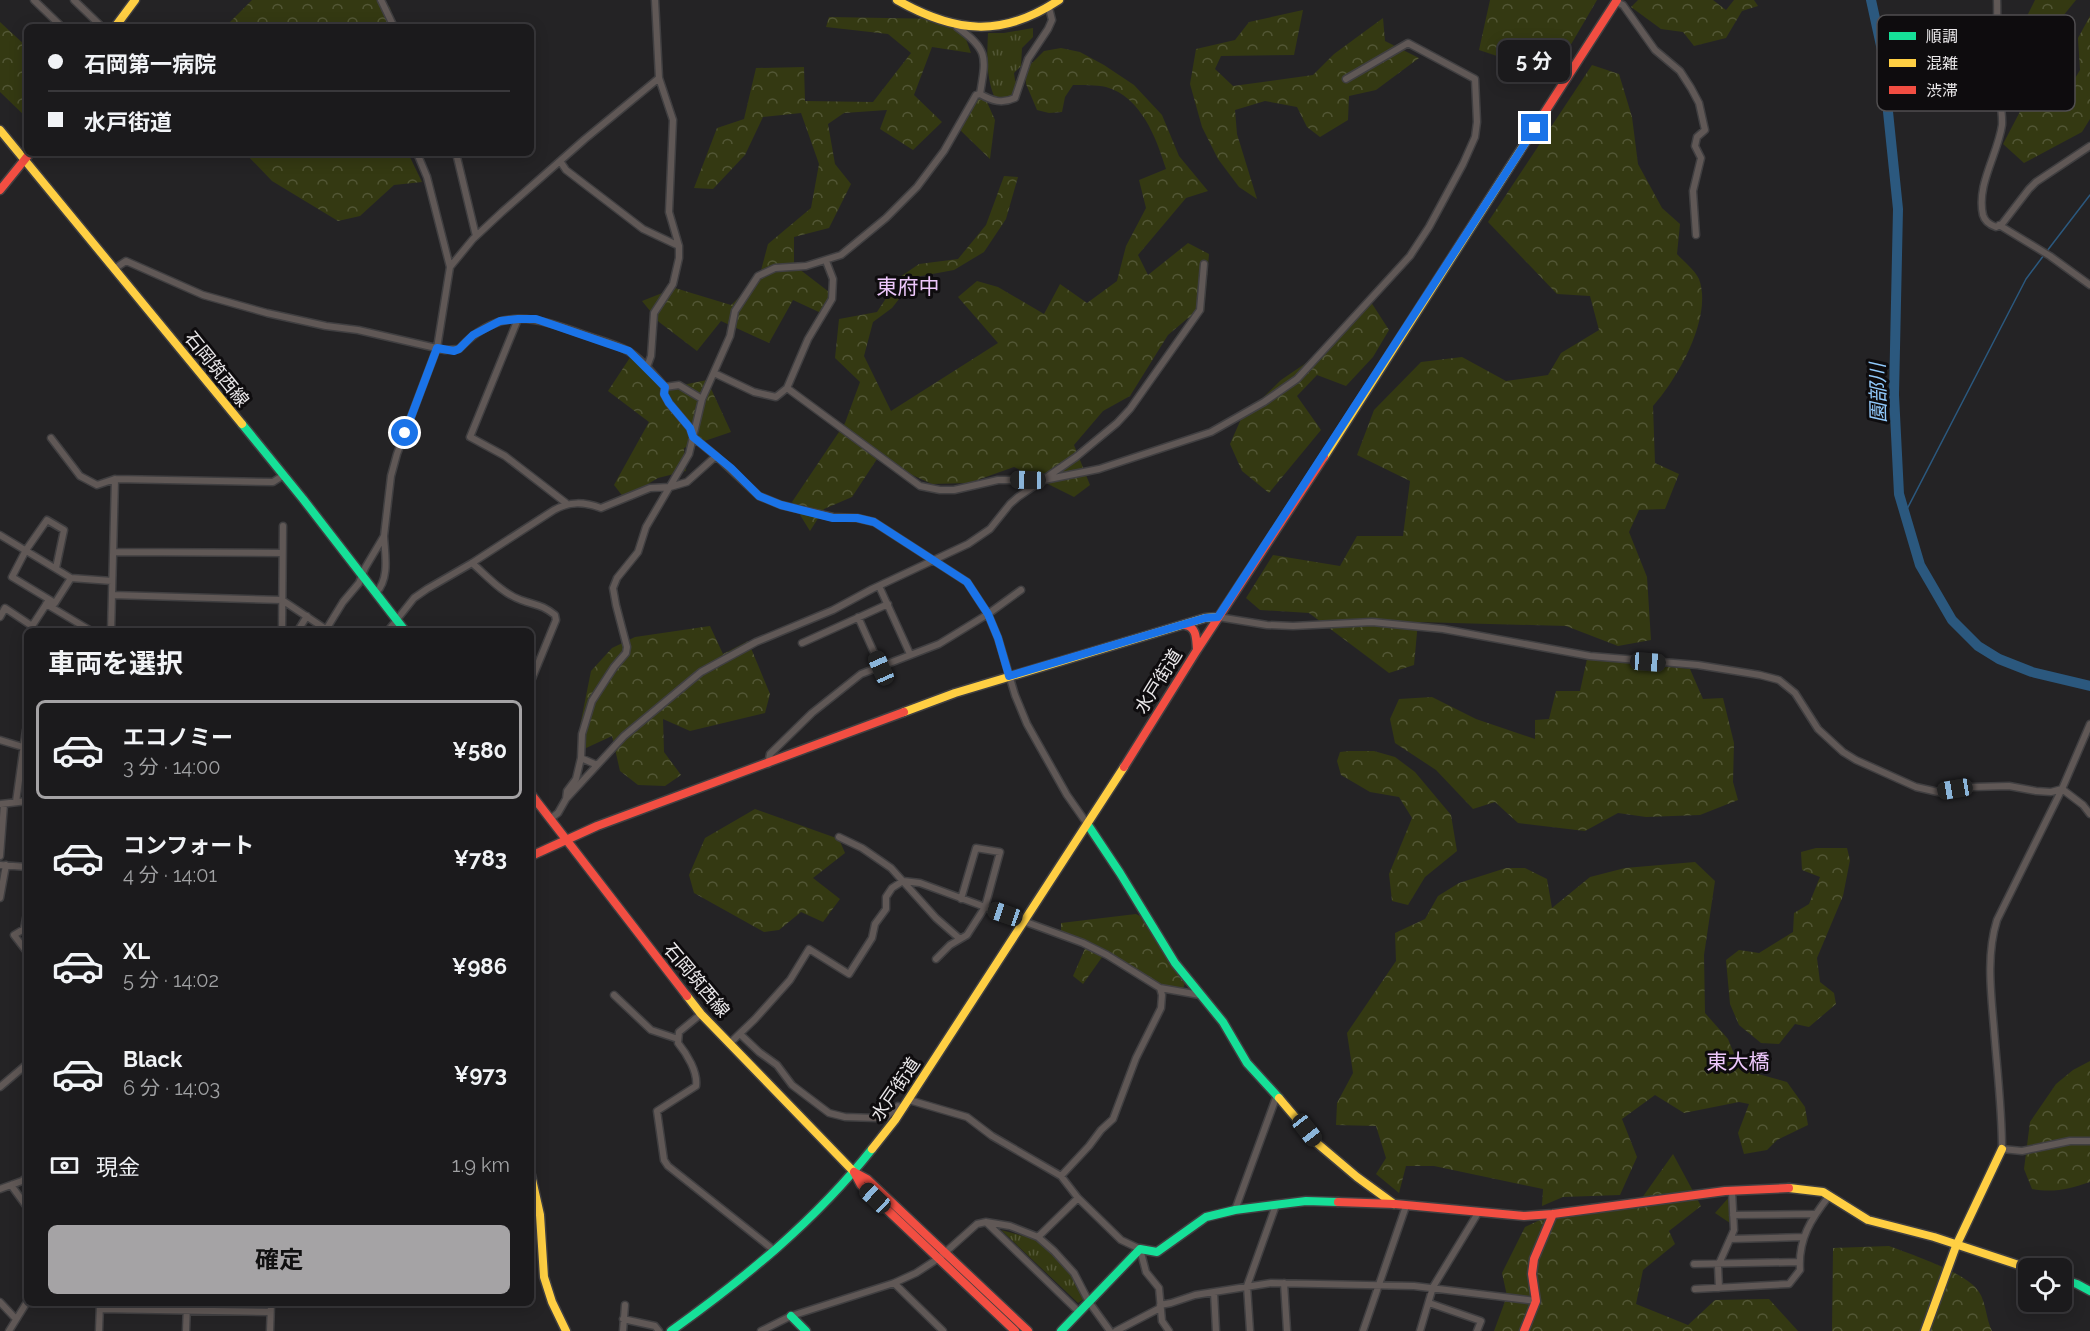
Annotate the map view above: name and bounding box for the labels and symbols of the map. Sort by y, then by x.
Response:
legend [1877,15,2075,111]
text: 順調 [1926,27,1958,46]
callout: 5 分 [1499,41,1571,83]
text: 混雑 [1926,54,1958,73]
text: 渋滞 [1926,81,1958,100]
route end [1521,114,1548,141]
district label: 東府中 [877,274,940,299]
street label: 石岡筑西線 [181,327,253,411]
water label: 園部川 [1865,361,1891,423]
route start [391,419,418,446]
car [1010,471,1046,489]
street label: 水戸街道 [1130,645,1186,717]
car [865,648,897,688]
car [1629,652,1667,672]
car [1936,777,1974,801]
car [985,900,1025,928]
street label: 石岡筑西線 [660,939,734,1021]
district label: 東大橋 [1707,1049,1770,1074]
street label: 水戸街道 [866,1053,924,1125]
car [1289,1110,1325,1150]
car [856,1179,894,1217]

